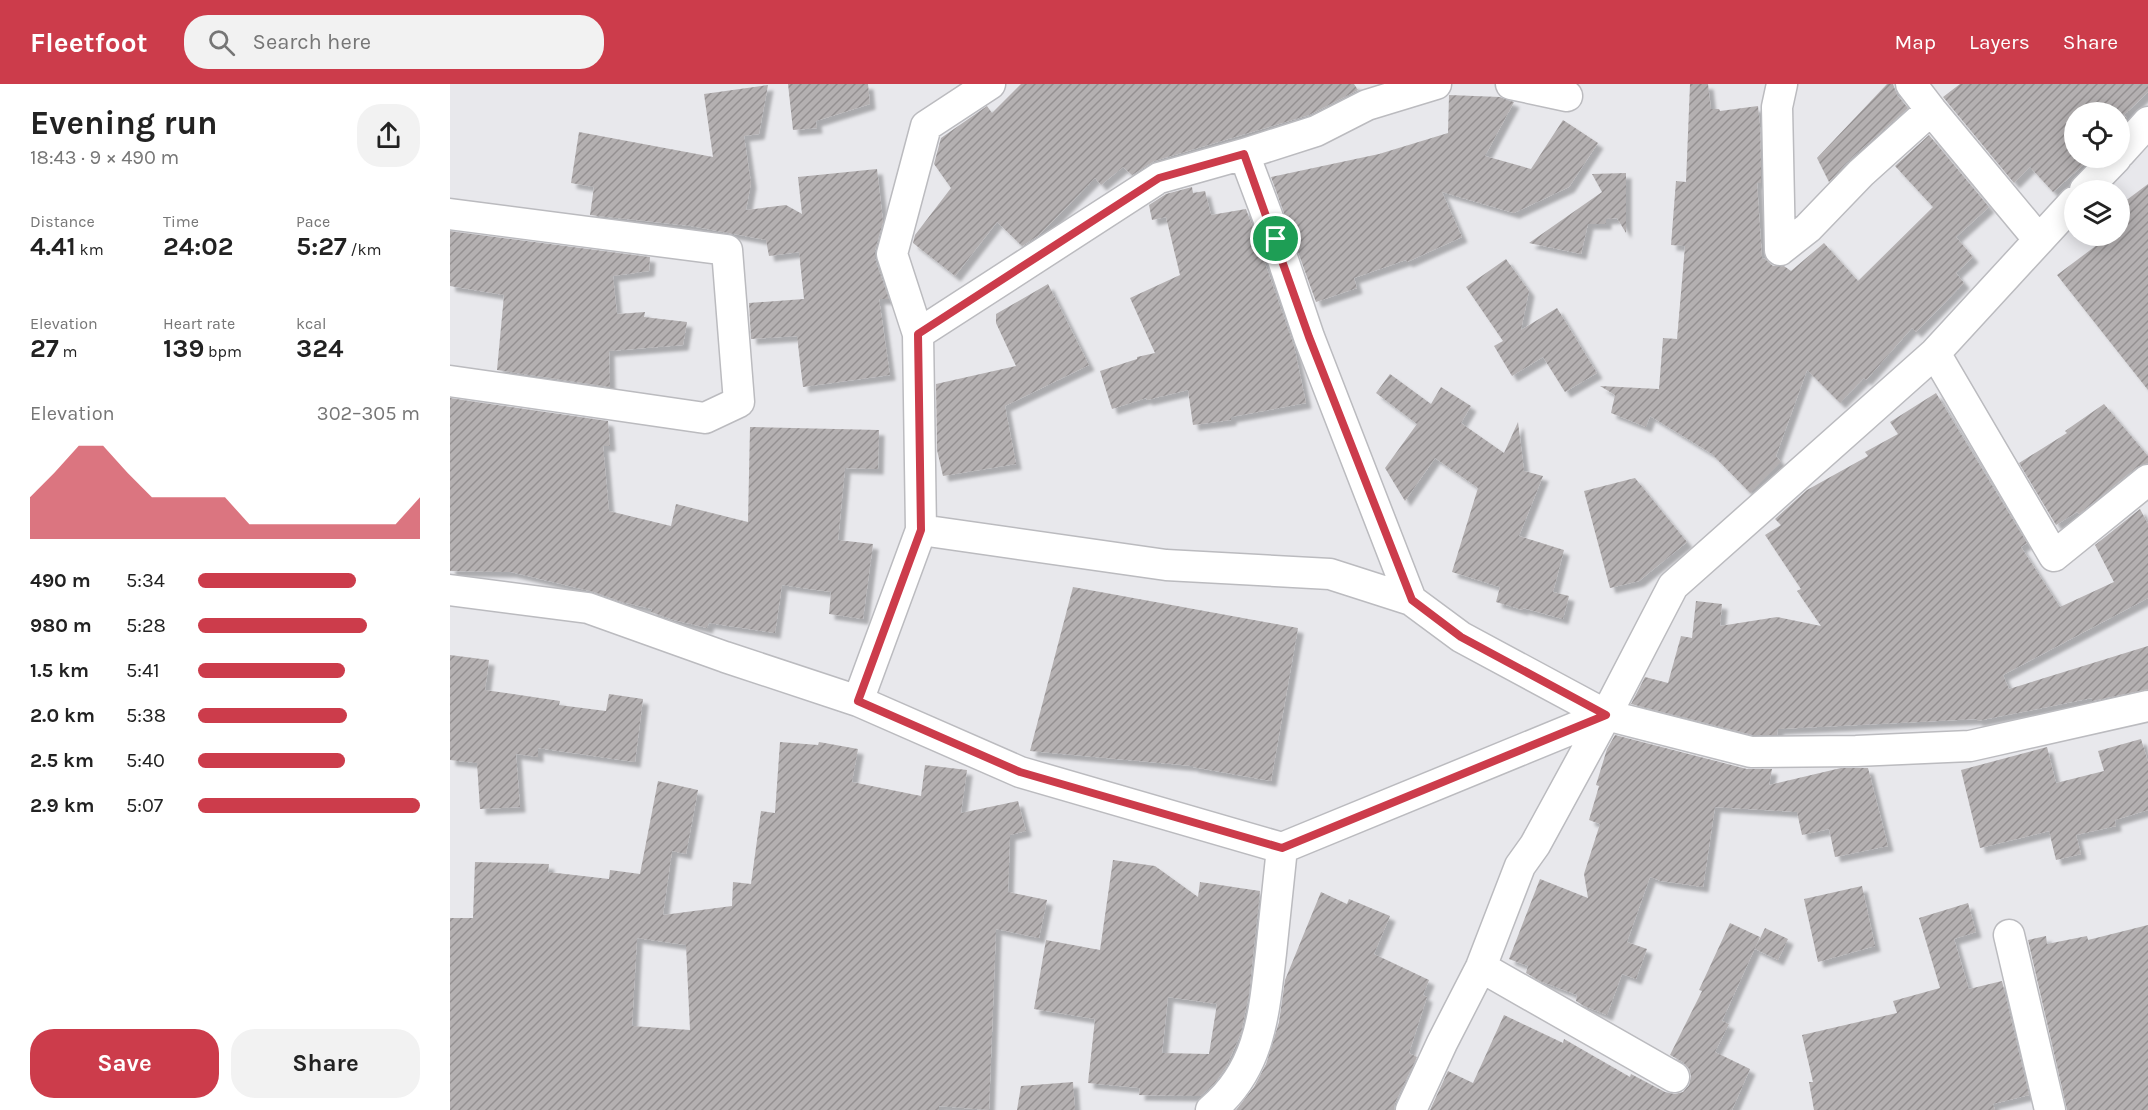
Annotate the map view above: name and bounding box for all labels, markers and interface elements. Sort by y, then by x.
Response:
search box [184,15,604,69]
text: Fleetfoot [30,26,148,59]
icon: search [205,26,238,59]
text: Search here [253,29,371,55]
text: Map [1894,30,1936,54]
text: Layers [1969,30,2030,54]
text: Share [2063,30,2118,54]
map controls [2064,102,2130,246]
button: locate [2064,102,2130,168]
text: Evening run [30,104,218,142]
button: share [357,104,420,167]
text: 18:43 · 9 × 490 m [30,146,179,169]
button: layers [2064,180,2130,246]
text: Distance [30,212,95,231]
text: Time [163,212,199,231]
text: Pace [296,212,330,231]
pin [1250,213,1301,264]
icon: arrive [1259,222,1292,255]
text: 4.41 [30,231,76,262]
text: 24:02 [163,231,233,262]
text: 5:27 [296,231,347,262]
text: km [76,240,104,259]
text: /km [347,240,382,259]
text: Elevation [30,314,98,333]
text: Heart rate [163,314,235,333]
text: kcal [296,314,327,333]
text: 27 [30,333,59,364]
text: 139 [163,333,204,364]
text: 324 [296,333,343,364]
text: m [59,342,77,361]
text: bpm [204,342,242,361]
text: Elevation [30,402,115,425]
text: 302–305 m [317,402,420,425]
text: 490 m [30,569,91,592]
text: 5:34 [126,569,165,592]
text: 980 m [30,614,92,637]
text: 5:28 [126,614,166,637]
text: 1.5 km [30,659,89,682]
text: 5:41 [126,659,160,682]
text: 2.0 km [30,704,95,727]
text: 5:38 [126,704,166,727]
text: 2.5 km [30,749,94,772]
text: 5:40 [126,749,165,772]
text: 2.9 km [30,794,94,817]
text: 5:07 [126,794,163,817]
button: Save [30,1029,219,1098]
button: Share [231,1029,420,1098]

